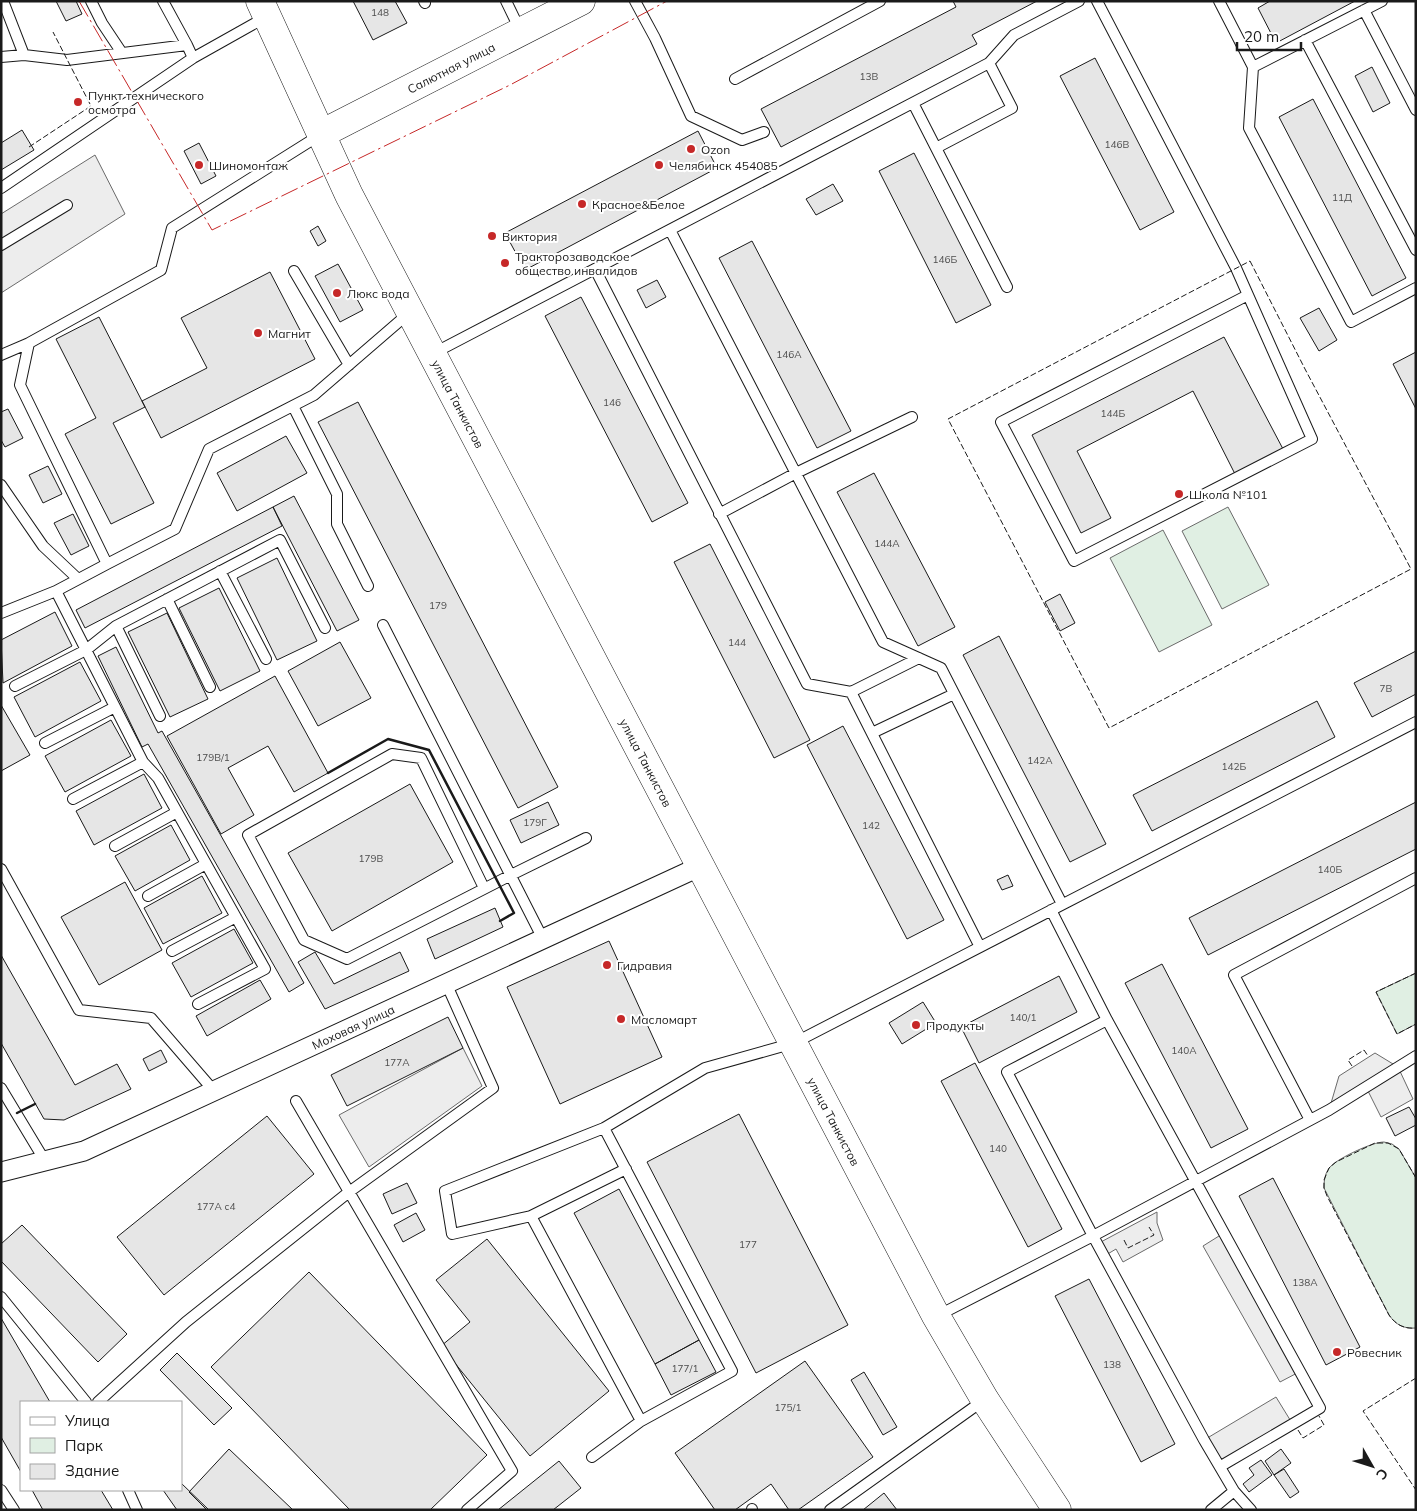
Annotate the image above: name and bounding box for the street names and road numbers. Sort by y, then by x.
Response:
street label: Салютная улица [405,39,497,96]
street label: улица Танкистов [429,357,488,451]
street label: улица Танкистов [617,716,676,810]
street label: Моховая улица [309,1001,397,1052]
street label: улица Танкистов [805,1074,863,1168]

